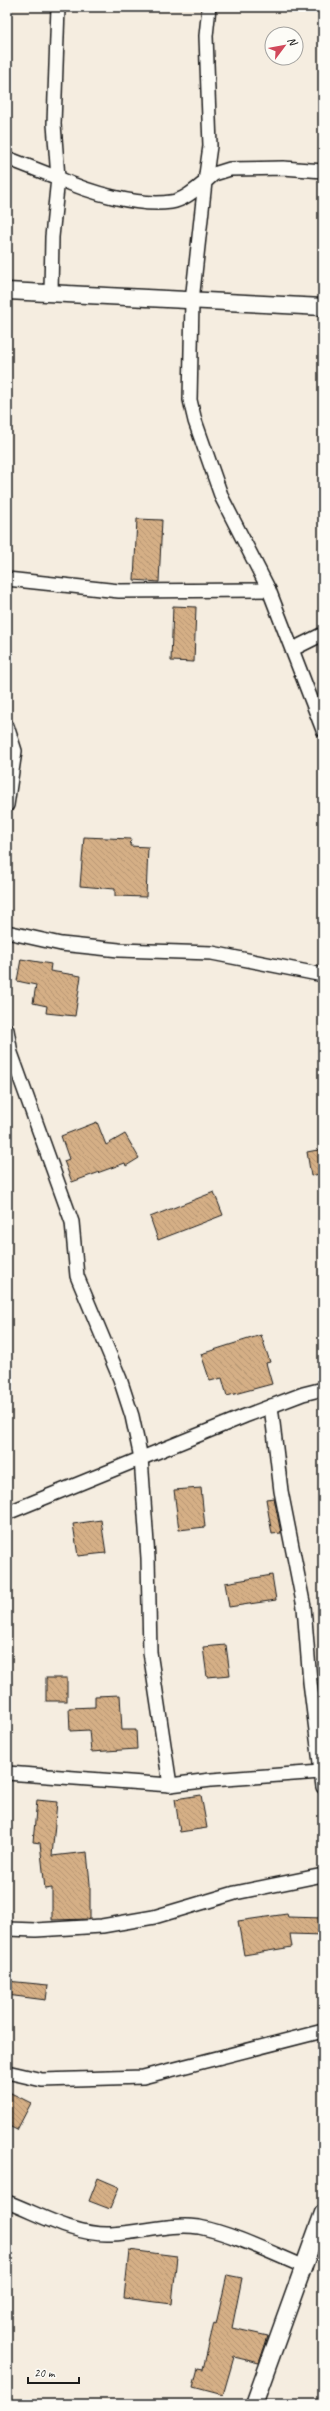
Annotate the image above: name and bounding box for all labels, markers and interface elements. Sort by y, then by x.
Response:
north arrow [264,26,304,66]
text: N [285,34,301,49]
scale bar [28,2359,79,2385]
text: 20 m [34,2365,56,2381]

